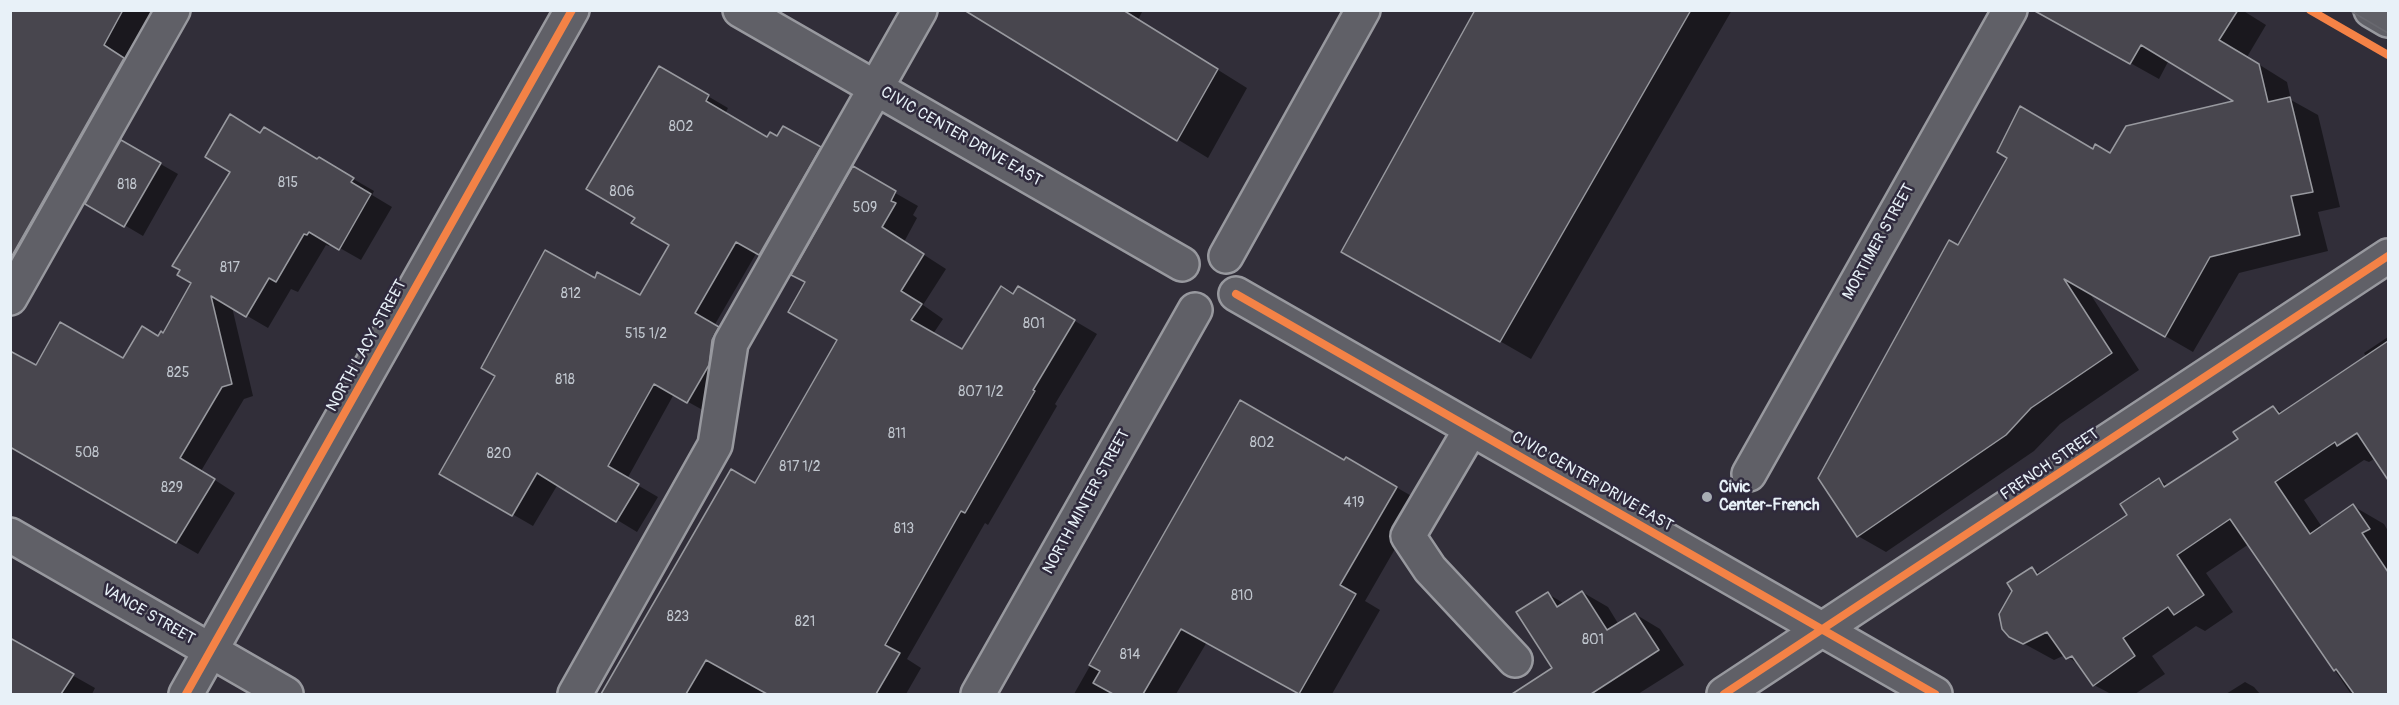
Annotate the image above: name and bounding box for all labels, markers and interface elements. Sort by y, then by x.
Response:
street label: CIVIC CENTER DRIVE EAST [877,83,1045,191]
house number: 802 [669,119,693,135]
house number: 815 [278,175,298,191]
house number: 818 [117,177,137,193]
street label: MORTIMER STREET [1839,181,1919,303]
house number: 806 [610,184,634,200]
house number: 509 [853,200,877,216]
house number: 817 [220,260,240,276]
street label: NORTH LACY STREET [323,277,411,415]
house number: 812 [561,286,581,302]
house number: 801 [1023,316,1045,332]
house number: 515 1/2 [625,326,667,342]
house number: 825 [167,365,189,381]
house number: 818 [555,372,575,388]
house number: 807 1/2 [958,384,1004,400]
street label: FRENCH STREET [1997,425,2103,505]
house number: 811 [888,426,906,442]
street label: NORTH MINTER STREET [1039,426,1135,578]
street label: CIVIC CENTER DRIVE EAST [1508,428,1676,536]
house number: 802 [1250,435,1274,451]
house number: 508 [75,445,99,461]
house number: 820 [487,446,511,462]
house number: 817 1/2 [779,459,821,475]
place label: Civic Center-French [1719,478,1819,516]
house number: 829 [161,480,183,496]
marker: Civic Center-French [1700,490,1714,504]
house number: 419 [1344,495,1364,511]
house number: 813 [894,521,914,537]
street label: VANCE STREET [98,581,198,649]
house number: 810 [1231,588,1253,604]
house number: 823 [667,609,689,625]
house number: 821 [795,614,815,630]
house number: 801 [1582,632,1604,648]
house number: 814 [1120,647,1140,663]

